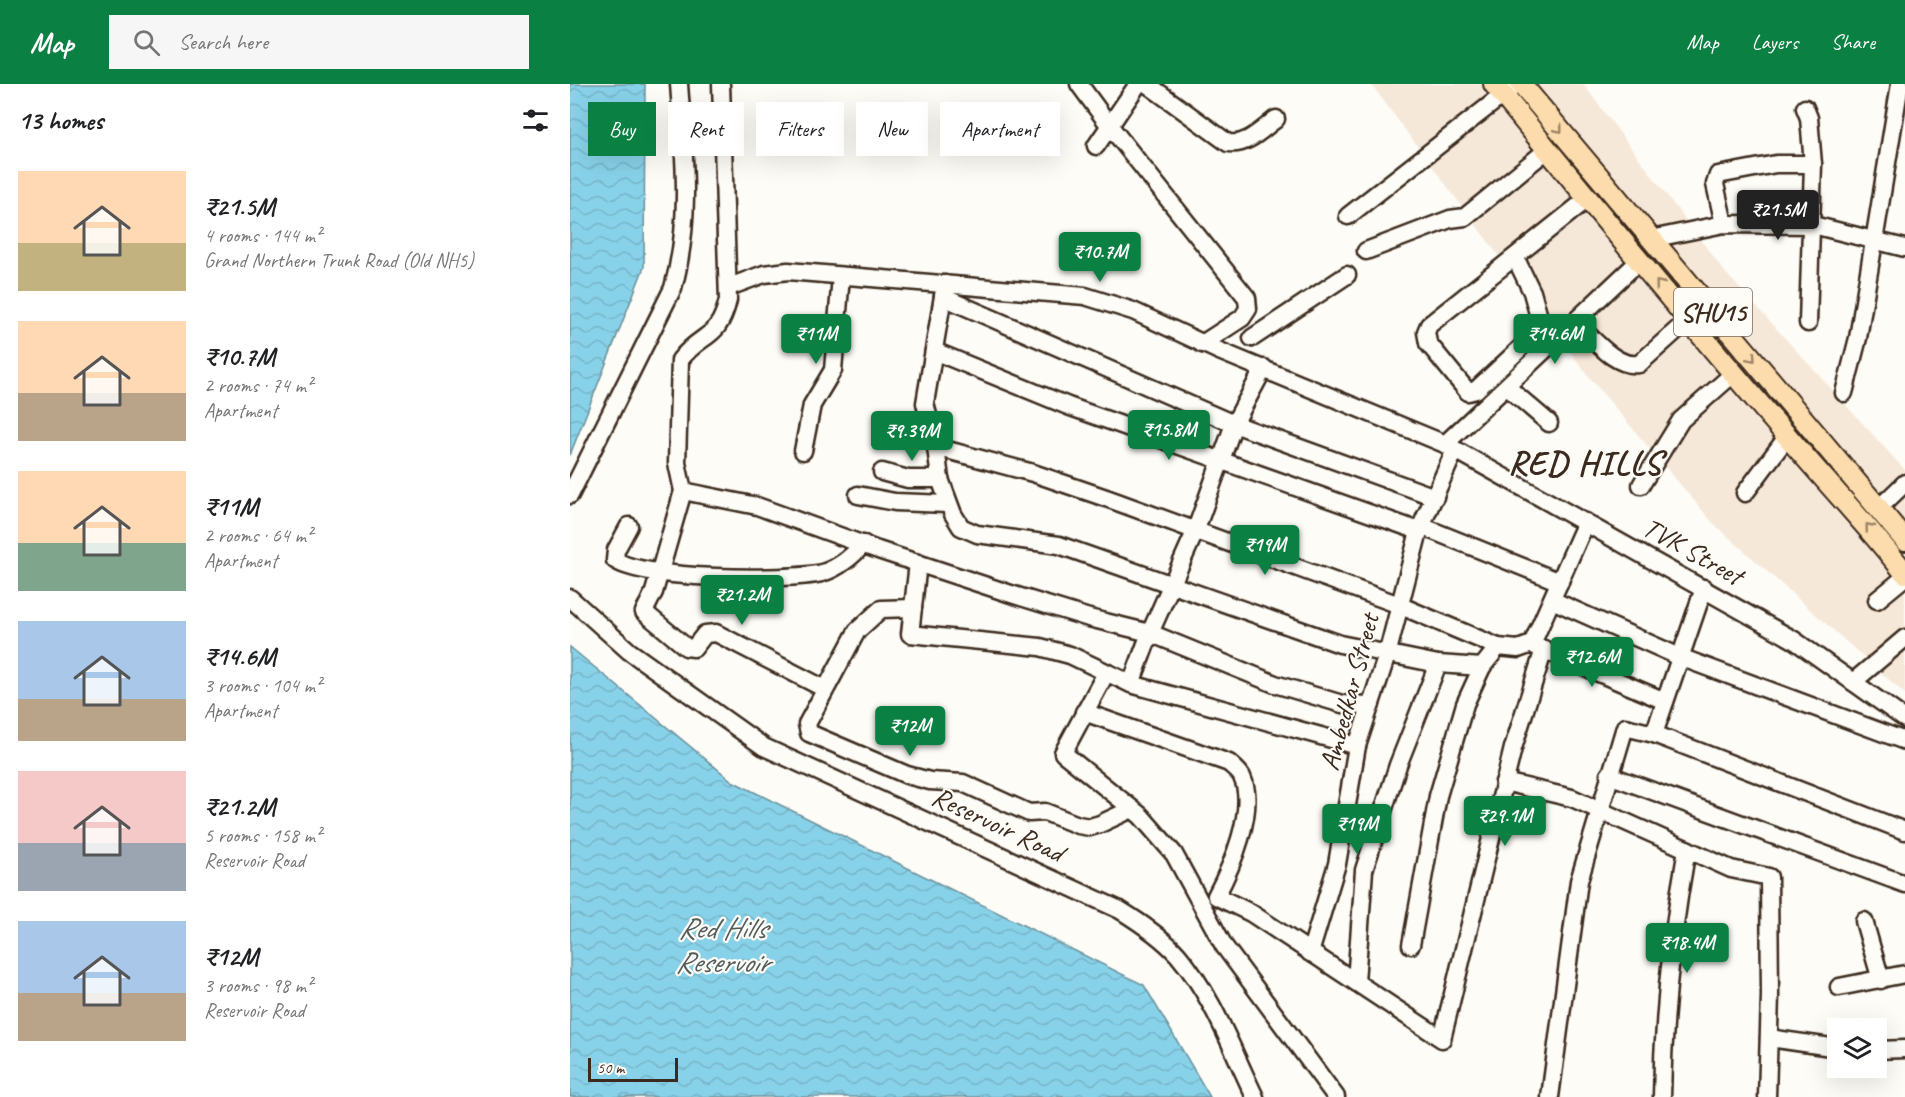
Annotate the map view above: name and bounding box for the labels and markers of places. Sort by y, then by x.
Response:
pin: ₹21.5M [1729,190,1827,241]
pin: ₹10.7M [1051,232,1149,283]
pin: ₹11M [780,314,852,365]
pin: ₹14.6M [1506,314,1604,365]
pin: ₹15.8M [1120,410,1218,461]
pin: ₹9.39M [863,411,961,462]
pin: ₹19M [1229,525,1301,576]
pin: ₹21.2M [693,575,791,626]
pin: ₹12.6M [1543,637,1641,688]
pin: ₹12M [874,706,946,757]
pin: ₹29.1M [1456,796,1554,847]
pin: ₹19M [1321,804,1393,855]
pin: ₹18.4M [1638,923,1736,974]

